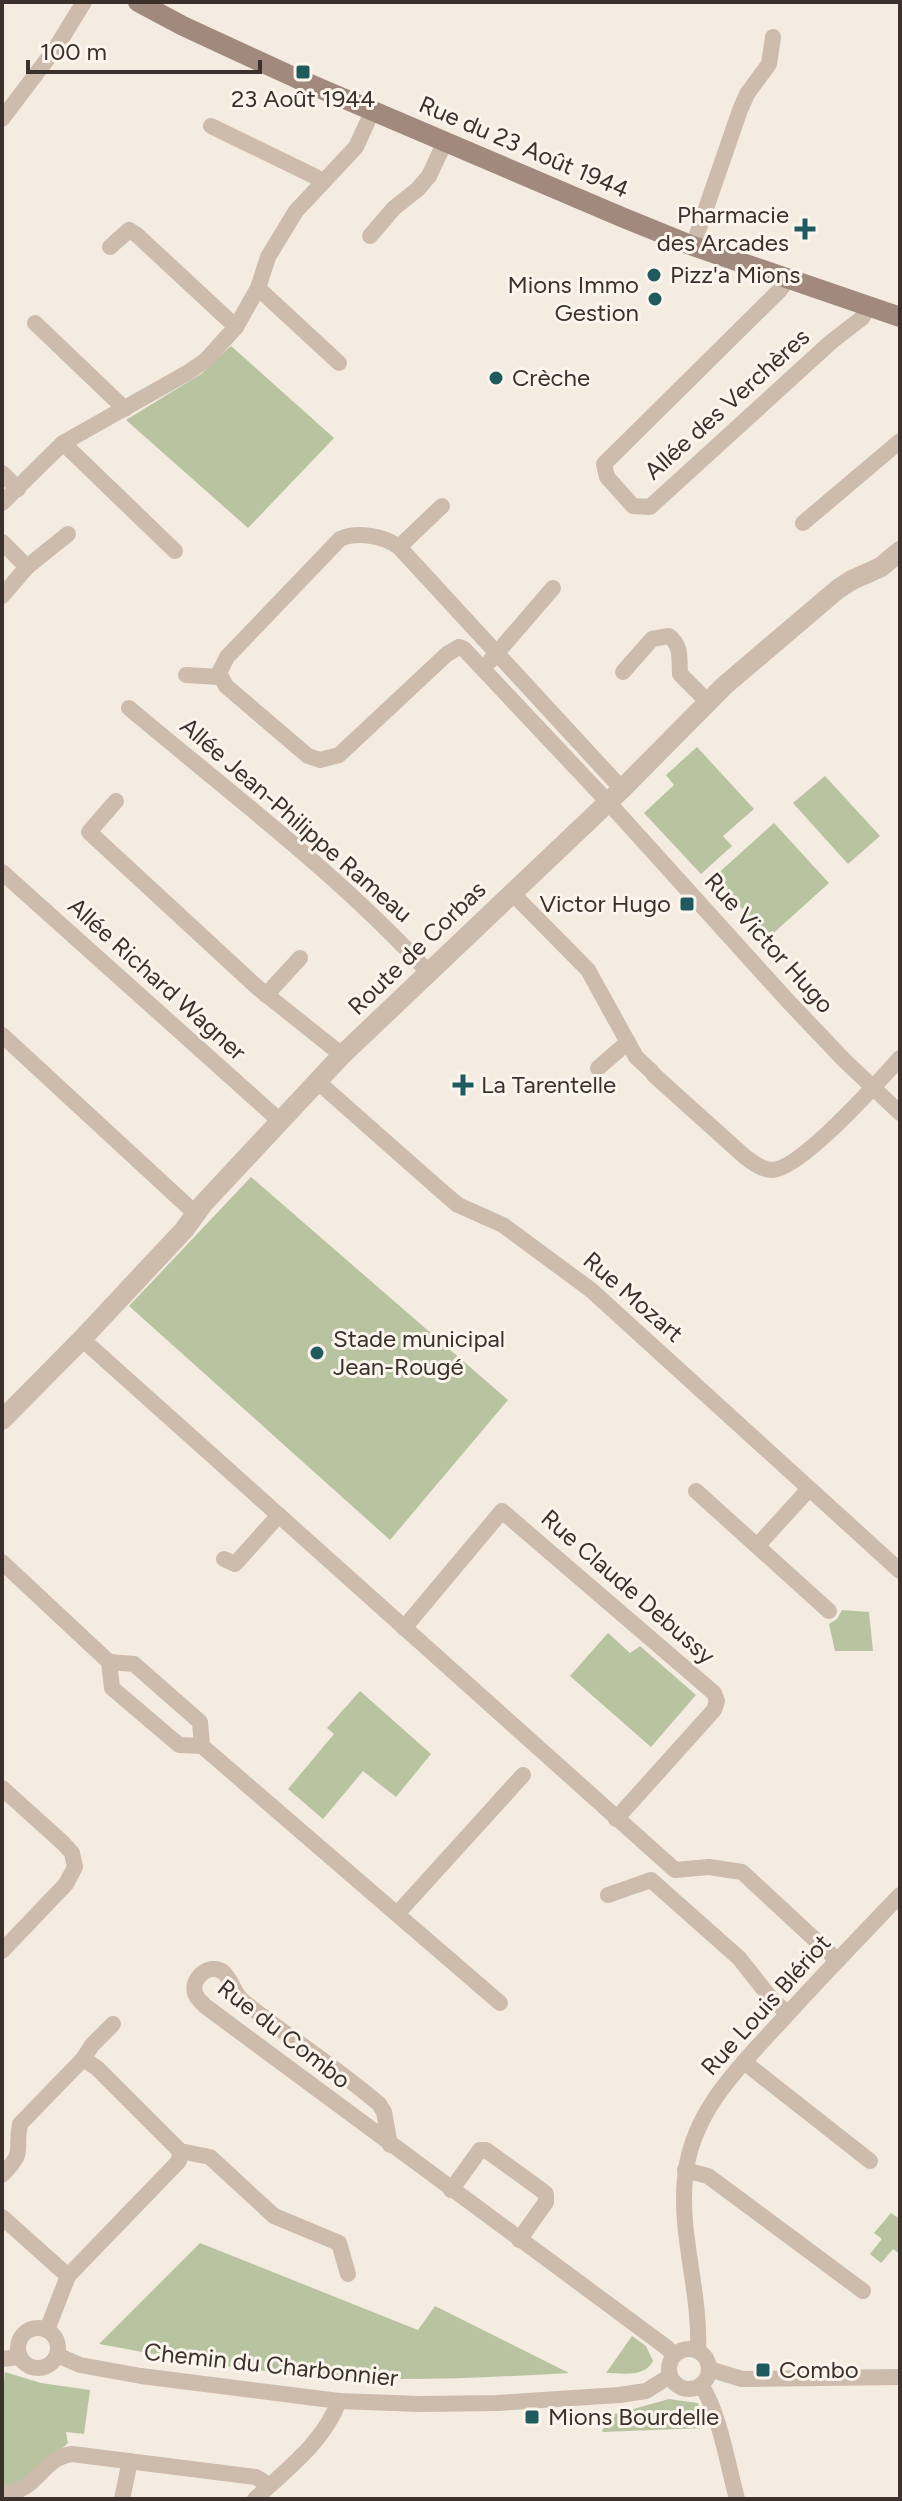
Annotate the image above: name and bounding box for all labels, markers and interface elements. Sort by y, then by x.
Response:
scale bar [28,24,260,74]
text: 100 m [40,37,107,66]
marker: 23 Août 1944 [294,63,312,81]
place label: 23 Août 1944 [231,84,375,113]
street label: Rue du 23 Août 1944 [415,89,633,204]
place label: Pharmacie des Arcades [657,200,789,257]
marker: Pharmacie des Arcades [796,220,814,238]
place label: Pizz'a Mions [670,260,800,289]
marker: Pizz'a Mions [645,266,663,284]
place label: Mions Immo Gestion [507,270,639,327]
marker: Mions Immo Gestion [646,290,664,308]
street label: Allée des Verchères [638,322,815,485]
place label: Crèche [512,363,590,392]
marker: Crèche [487,369,505,387]
street label: Allée Jean-Philippe Rameau [175,711,418,928]
street label: Rue Victor Hugo [699,866,840,1019]
street label: Route de Corbas [342,875,492,1021]
place label: Victor Hugo [539,889,671,918]
street label: Allée Richard Wagner [62,891,252,1066]
marker: Victor Hugo [678,895,696,913]
place label: La Tarentelle [481,1070,616,1099]
marker: La Tarentelle [452,1074,474,1096]
street label: Rue Mozart [577,1245,689,1348]
place label: Stade municipal Jean-Rougé [333,1324,505,1381]
marker: Stade municipal Jean-Rougé [308,1344,326,1362]
street label: Rue Claude Debussy [535,1503,721,1670]
street label: Rue Louis Blériot [695,1928,837,2081]
street label: Rue du Combo [212,1973,356,2094]
street label: Chemin du Charbonnier [143,2337,399,2392]
place label: Combo [779,2355,859,2384]
marker: Combo [754,2361,772,2379]
place label: Mions Bourdelle [548,2402,719,2431]
marker: Mions Bourdelle [523,2408,541,2426]

